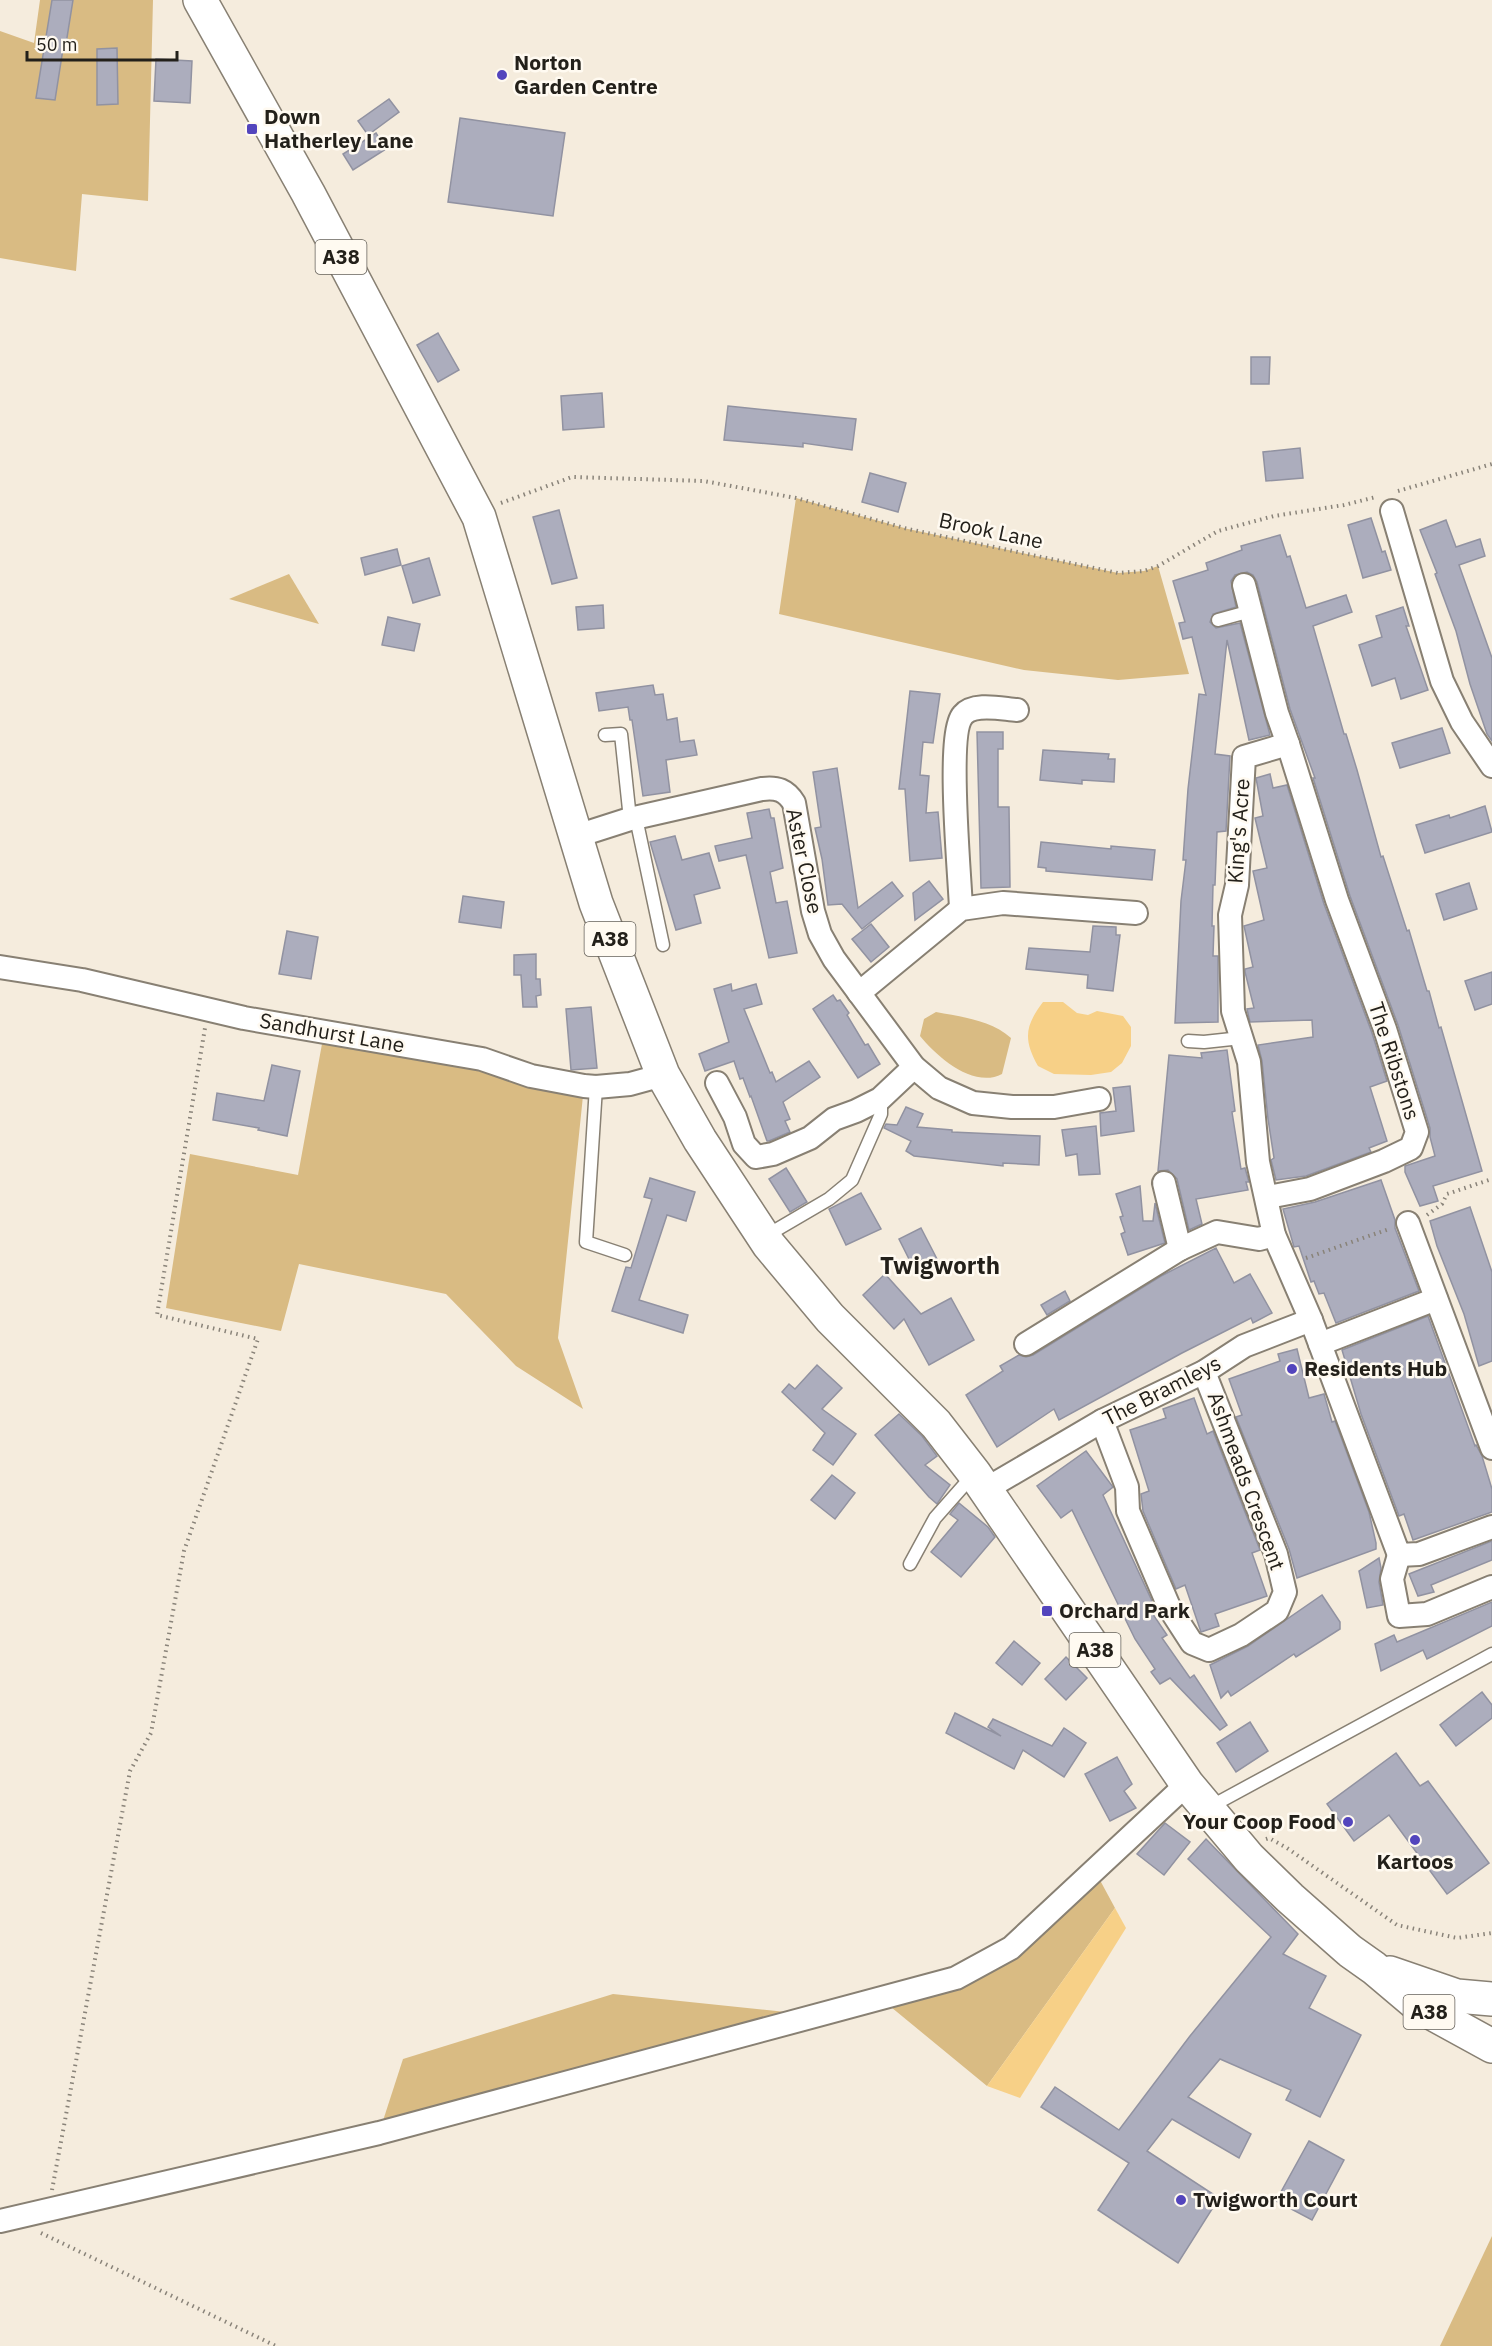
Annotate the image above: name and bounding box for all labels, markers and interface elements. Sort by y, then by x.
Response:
scale bar [27,24,177,62]
text: 50 m [36,33,78,56]
place label: Norton Garden Centre [514,48,658,100]
marker: Norton Garden Centre [495,68,509,82]
place label: Down Hatherley Lane [264,102,414,154]
marker: Down Hatherley Lane [245,122,259,136]
road number: A38 [316,240,366,274]
street label: Brook Lane [936,505,1046,555]
street label: King's Acre [1220,778,1256,884]
street label: Aster Close [780,805,830,916]
road number: A38 [584,922,636,956]
street label: The Ribstons [1363,998,1427,1123]
street label: Sandhurst Lane [258,1005,407,1059]
district label: Twigworth [880,1249,1000,1281]
street label: The Bramleys [1098,1348,1225,1432]
place label: Residents Hub [1304,1354,1447,1382]
marker: Residents Hub [1285,1362,1299,1376]
street label: Ashmeads Crescent [1202,1388,1292,1574]
place label: Orchard Park [1059,1596,1191,1624]
marker: Orchard Park [1040,1604,1054,1618]
road number: A38 [1070,1633,1120,1667]
place label: Your Coop Food [1183,1807,1336,1835]
marker: Your Coop Food [1341,1815,1355,1829]
marker: Kartoos [1408,1833,1422,1847]
place label: Kartoos [1376,1847,1454,1875]
road number: A38 [1404,1995,1454,2029]
place label: Twigworth Court [1193,2185,1358,2213]
marker: Twigworth Court [1174,2193,1188,2207]

